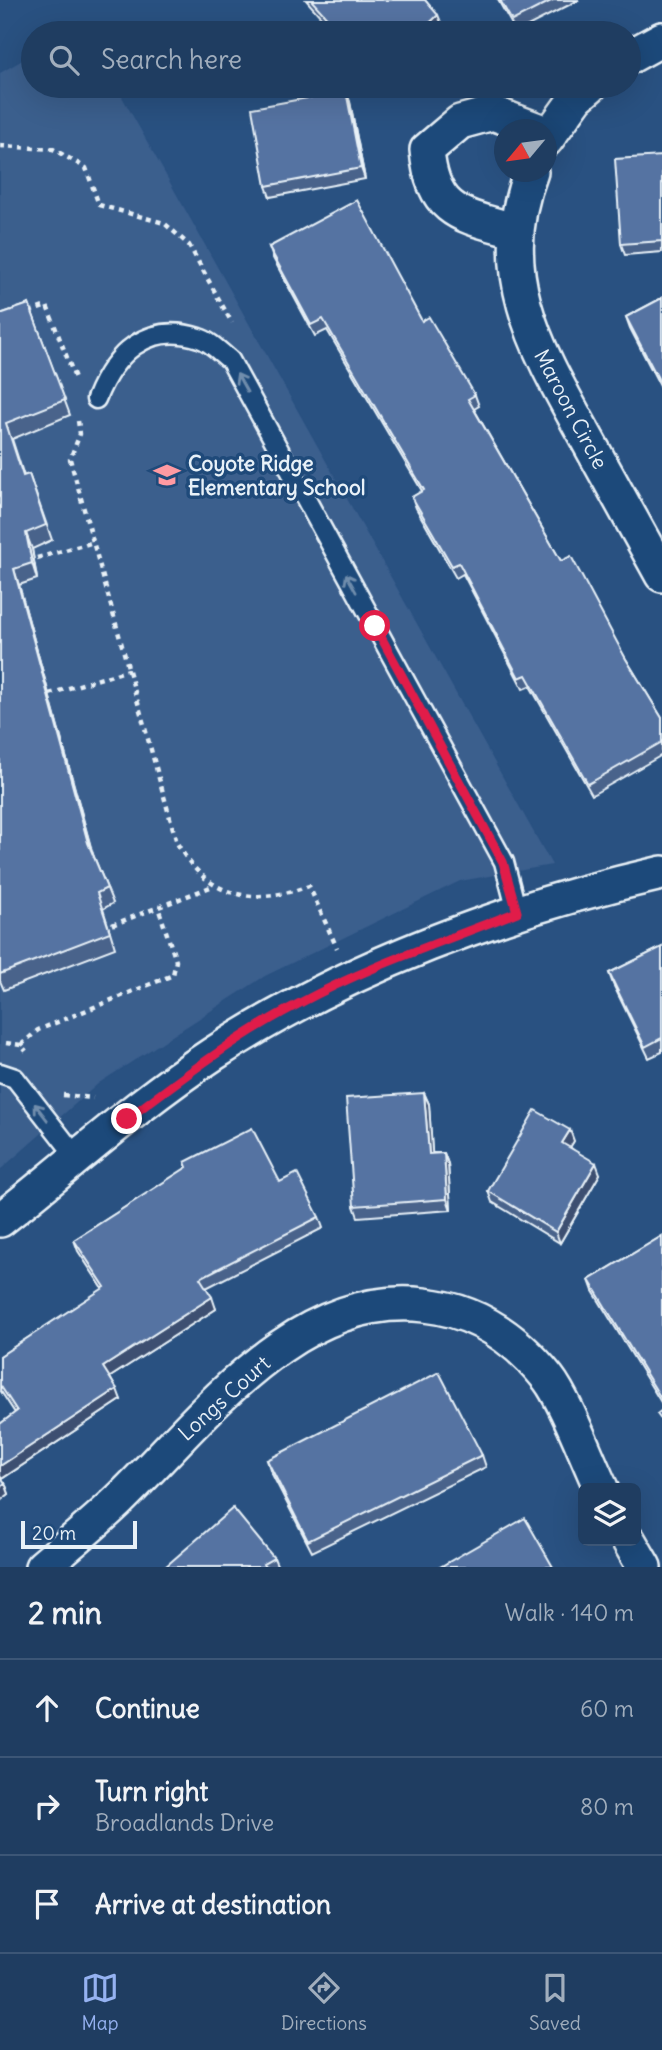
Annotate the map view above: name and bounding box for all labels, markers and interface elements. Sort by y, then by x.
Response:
search box [21,21,641,98]
icon: search [45,41,83,79]
text: Search here [101,43,242,76]
north arrow [494,119,557,182]
street label: Maroon Circle [528,345,614,473]
one-way arrow [235,373,249,394]
place label: Coyote Ridge Elementary School [188,450,365,501]
school or university icon: Coyote Ridge Elementary School [152,460,182,490]
one-way arrow [344,573,358,593]
route start [359,610,390,641]
one-way arrow [34,1103,49,1122]
route end [111,1103,142,1134]
street label: Longs Court [172,1350,276,1446]
map controls [578,1483,641,1546]
button: layers [578,1483,641,1546]
scale bar [21,1518,136,1550]
text: 20 m [32,1521,76,1545]
text: 2 min [28,1594,102,1632]
text: Walk · 140 m [505,1598,634,1627]
icon: ahead [28,1689,66,1727]
text: Continue [95,1692,200,1725]
text: 60 m [580,1694,634,1723]
text: Turn right [95,1775,208,1808]
icon: right [28,1787,66,1825]
text: 80 m [580,1792,634,1821]
text: Broadlands Drive [95,1808,274,1837]
icon: arrive [28,1885,66,1923]
text: Arrive at destination [95,1888,331,1921]
tab: Map [81,1969,119,2035]
tab: Directions [281,1969,367,2035]
tab: Saved [529,1969,581,2035]

